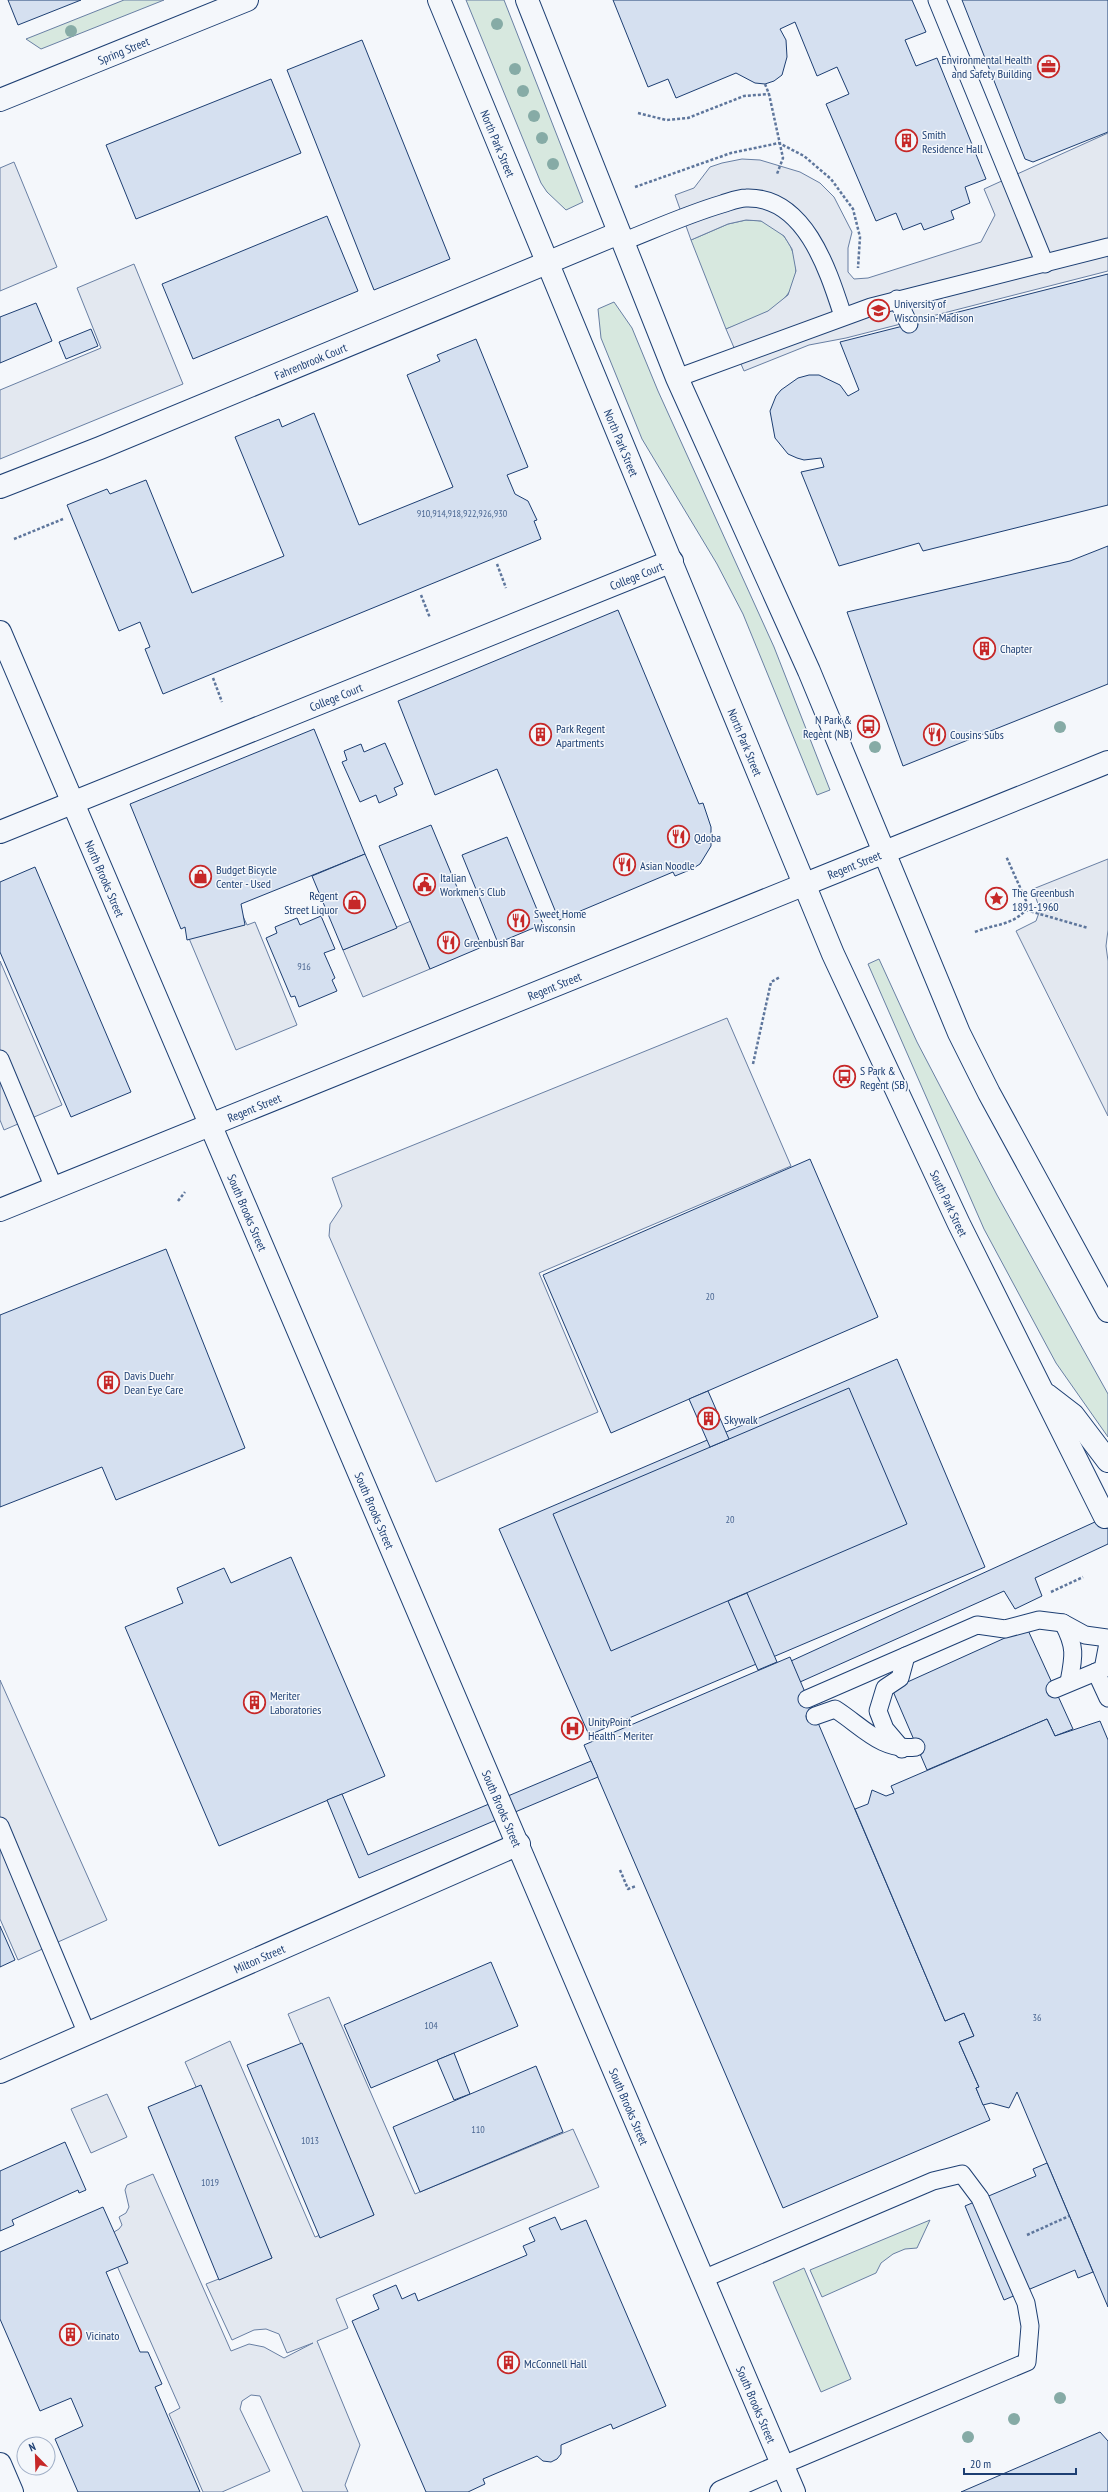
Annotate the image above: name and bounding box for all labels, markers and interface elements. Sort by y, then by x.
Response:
street label: Spring Street [95,33,152,67]
place label: Environmental Health and Safety Building [942,52,1032,81]
office icon: Environmental Health and Safety Building [1035,53,1061,79]
street label: North Park Street [478,107,519,180]
place label: Smith Residence Hall [922,127,983,156]
building icon: Smith Residence Hall [893,128,919,154]
place label: University of Wisconsin-Madison [894,296,973,325]
school or university icon: University of Wisconsin-Madison [866,297,892,323]
street label: Fahrenbrook Court [272,339,349,383]
street label: North Park Street [601,407,643,479]
house number: 910,914,918,922,926,930 [417,507,508,520]
street label: College Court [607,558,666,593]
building icon: Chapter [971,635,997,661]
place label: Chapter [1000,641,1033,656]
street label: College Court [307,679,365,714]
street label: North Park Street [725,706,766,779]
place label: N Park & Regent (NB) [803,712,852,741]
bus stop icon: N Park & Regent (NB) [855,713,881,739]
place label: Park Regent Apartments [556,721,606,750]
restaurant icon: Cousins Subs [921,721,947,747]
building icon: Park Regent Apartments [528,722,554,748]
place label: Cousins Subs [950,727,1004,742]
restaurant icon: Qdoba [666,824,692,850]
place label: Qdoba [694,830,721,845]
street label: North Brooks Street [82,838,128,920]
street label: Regent Street [825,847,884,882]
restaurant icon: Asian Noodle [611,852,637,878]
place label: Asian Noodle [640,858,695,873]
place label: Budget Bicycle Center - Used [216,862,277,891]
shop icon: Budget Bicycle Center - Used [188,863,214,889]
place label: Italian Workmen's Club [440,870,506,899]
public building icon: Italian Workmen's Club [412,871,438,897]
place label: The Greenbush 1891-1960 [1012,885,1074,914]
place icon: The Greenbush 1891-1960 [984,886,1010,912]
place label: Regent Street Liquor [284,888,339,917]
shop icon: Regent Street Liquor [341,889,367,915]
place label: Sweet Home Wisconsin [534,906,586,935]
restaurant icon: Sweet Home Wisconsin [505,907,531,933]
restaurant icon: Greenbush Bar [436,929,462,955]
place label: Greenbush Bar [464,935,525,950]
house number: 916 [297,960,311,973]
street label: Regent Street [525,968,584,1003]
place label: S Park & Regent (SB) [860,1063,908,1092]
bus stop icon: S Park & Regent (SB) [832,1064,858,1090]
street label: Regent Street [225,1089,284,1125]
street label: South Park Street [927,1167,972,1239]
street label: South Brooks Street [225,1172,271,1254]
house number: 20 [706,1290,715,1303]
place label: Davis Duehr Dean Eye Care [124,1368,183,1397]
building icon: Davis Duehr Dean Eye Care [96,1369,122,1395]
building icon: Skywalk [696,1406,722,1432]
place label: Skywalk [724,1412,758,1427]
street label: South Brooks Street [352,1470,398,1552]
house number: 20 [726,1513,735,1526]
place label: Meriter Laboratories [270,1688,321,1717]
building icon: Meriter Laboratories [242,1689,268,1715]
place label: UnityPoint Health - Meriter [588,1714,654,1743]
hospital icon: UnityPoint Health - Meriter [560,1715,586,1741]
street label: South Brooks Street [479,1768,525,1850]
street label: Milton Street [231,1940,288,1976]
house number: 36 [1033,2011,1042,2024]
house number: 104 [424,2019,438,2032]
street label: South Brooks Street [606,2066,653,2148]
house number: 110 [471,2123,485,2136]
house number: 1013 [301,2134,319,2147]
house number: 1019 [201,2176,219,2189]
building icon: Vicinato [57,2322,83,2348]
place label: Vicinato [85,2328,120,2343]
building icon: McConnell Hall [496,2350,522,2376]
place label: McConnell Hall [524,2356,587,2371]
street label: South Brooks Street [734,2364,780,2446]
north arrow [16,2436,56,2476]
text: N [27,2439,38,2454]
scale bar [964,2450,1076,2476]
text: 20 m [970,2456,991,2471]

